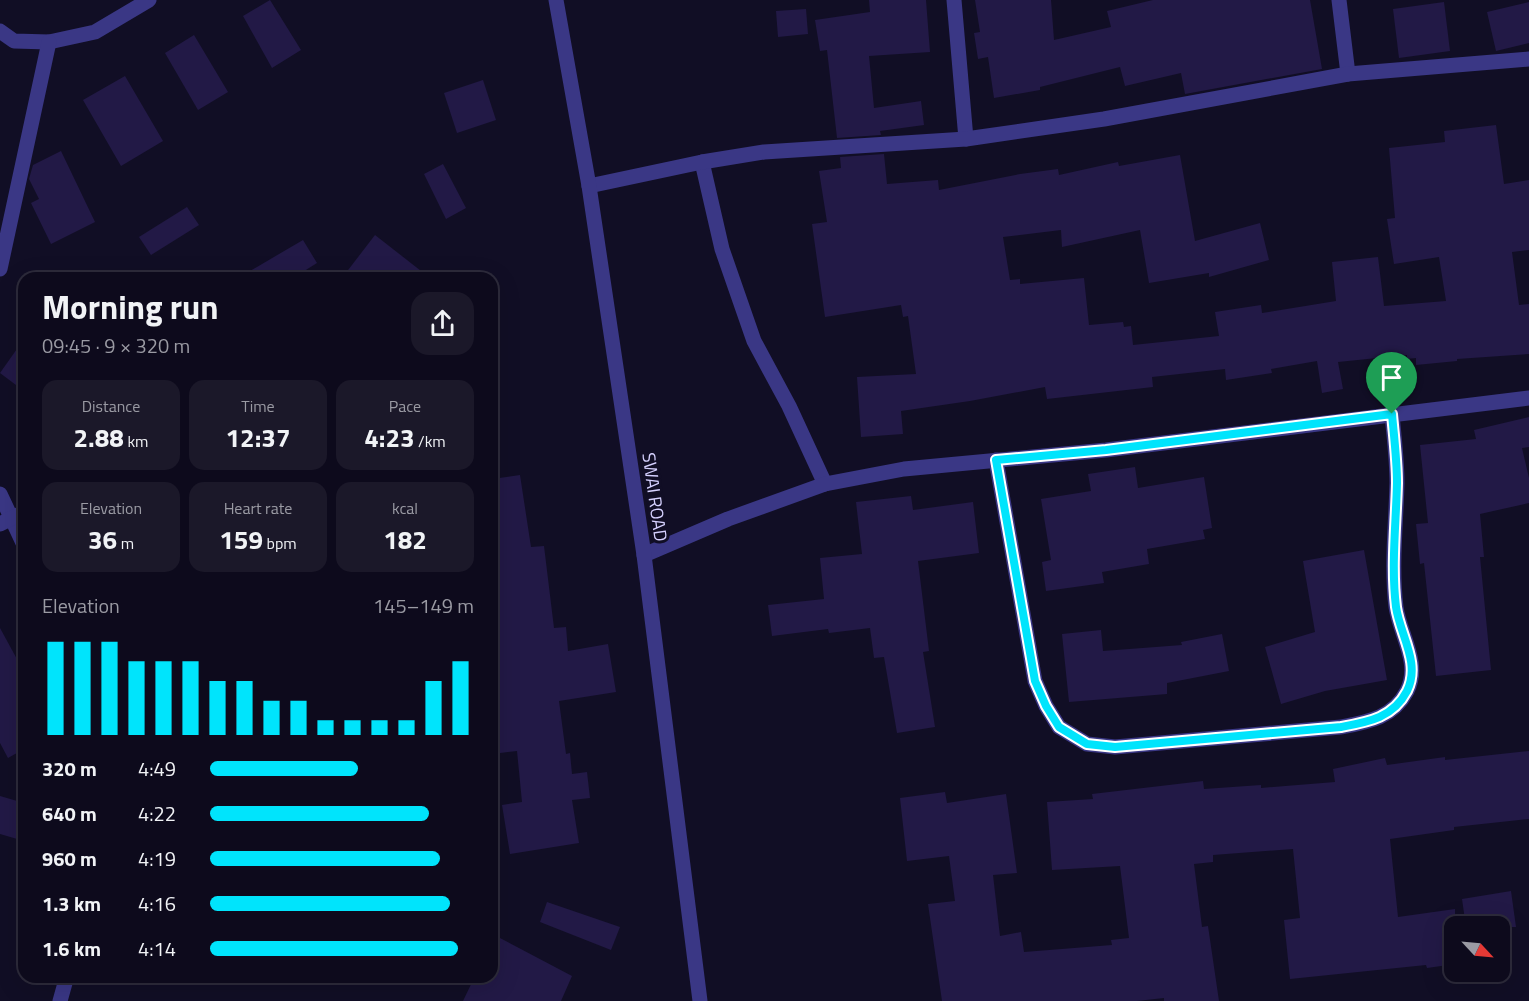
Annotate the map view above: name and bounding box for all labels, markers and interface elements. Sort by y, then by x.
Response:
text: Morning run [42,282,219,332]
button: share [411,292,474,355]
text: 09:45 · 9 × 320 m [42,330,190,361]
pin [1366,352,1417,414]
icon: arrive [1375,361,1408,394]
text: Distance [82,394,140,418]
text: Time [241,394,275,418]
text: Pace [389,394,421,418]
text: 2.88 [74,418,124,457]
text: 12:37 [226,418,290,457]
text: 4:23 [364,418,415,457]
text: km [124,429,148,453]
text: /km [415,429,446,453]
street label: SWAI ROAD [635,451,675,543]
text: Elevation [80,496,142,520]
text: Heart rate [224,496,292,520]
text: kcal [392,496,418,520]
text: 36 [88,520,117,559]
text: 159 [219,520,263,559]
text: 182 [383,520,427,559]
text: m [117,531,134,555]
text: bpm [263,531,297,555]
text: Elevation [42,590,120,621]
text: 145–149 m [373,590,474,621]
text: 320 m [42,753,97,784]
text: 4:49 [138,753,176,784]
text: 640 m [42,798,97,829]
text: 4:22 [138,798,176,829]
text: 960 m [42,843,97,874]
text: 4:19 [138,843,176,874]
text: 1.3 km [42,888,101,919]
text: 4:16 [138,888,176,919]
north arrow [1444,916,1510,982]
map controls [1444,916,1510,982]
text: 1.6 km [42,933,101,964]
text: 4:14 [138,933,176,964]

